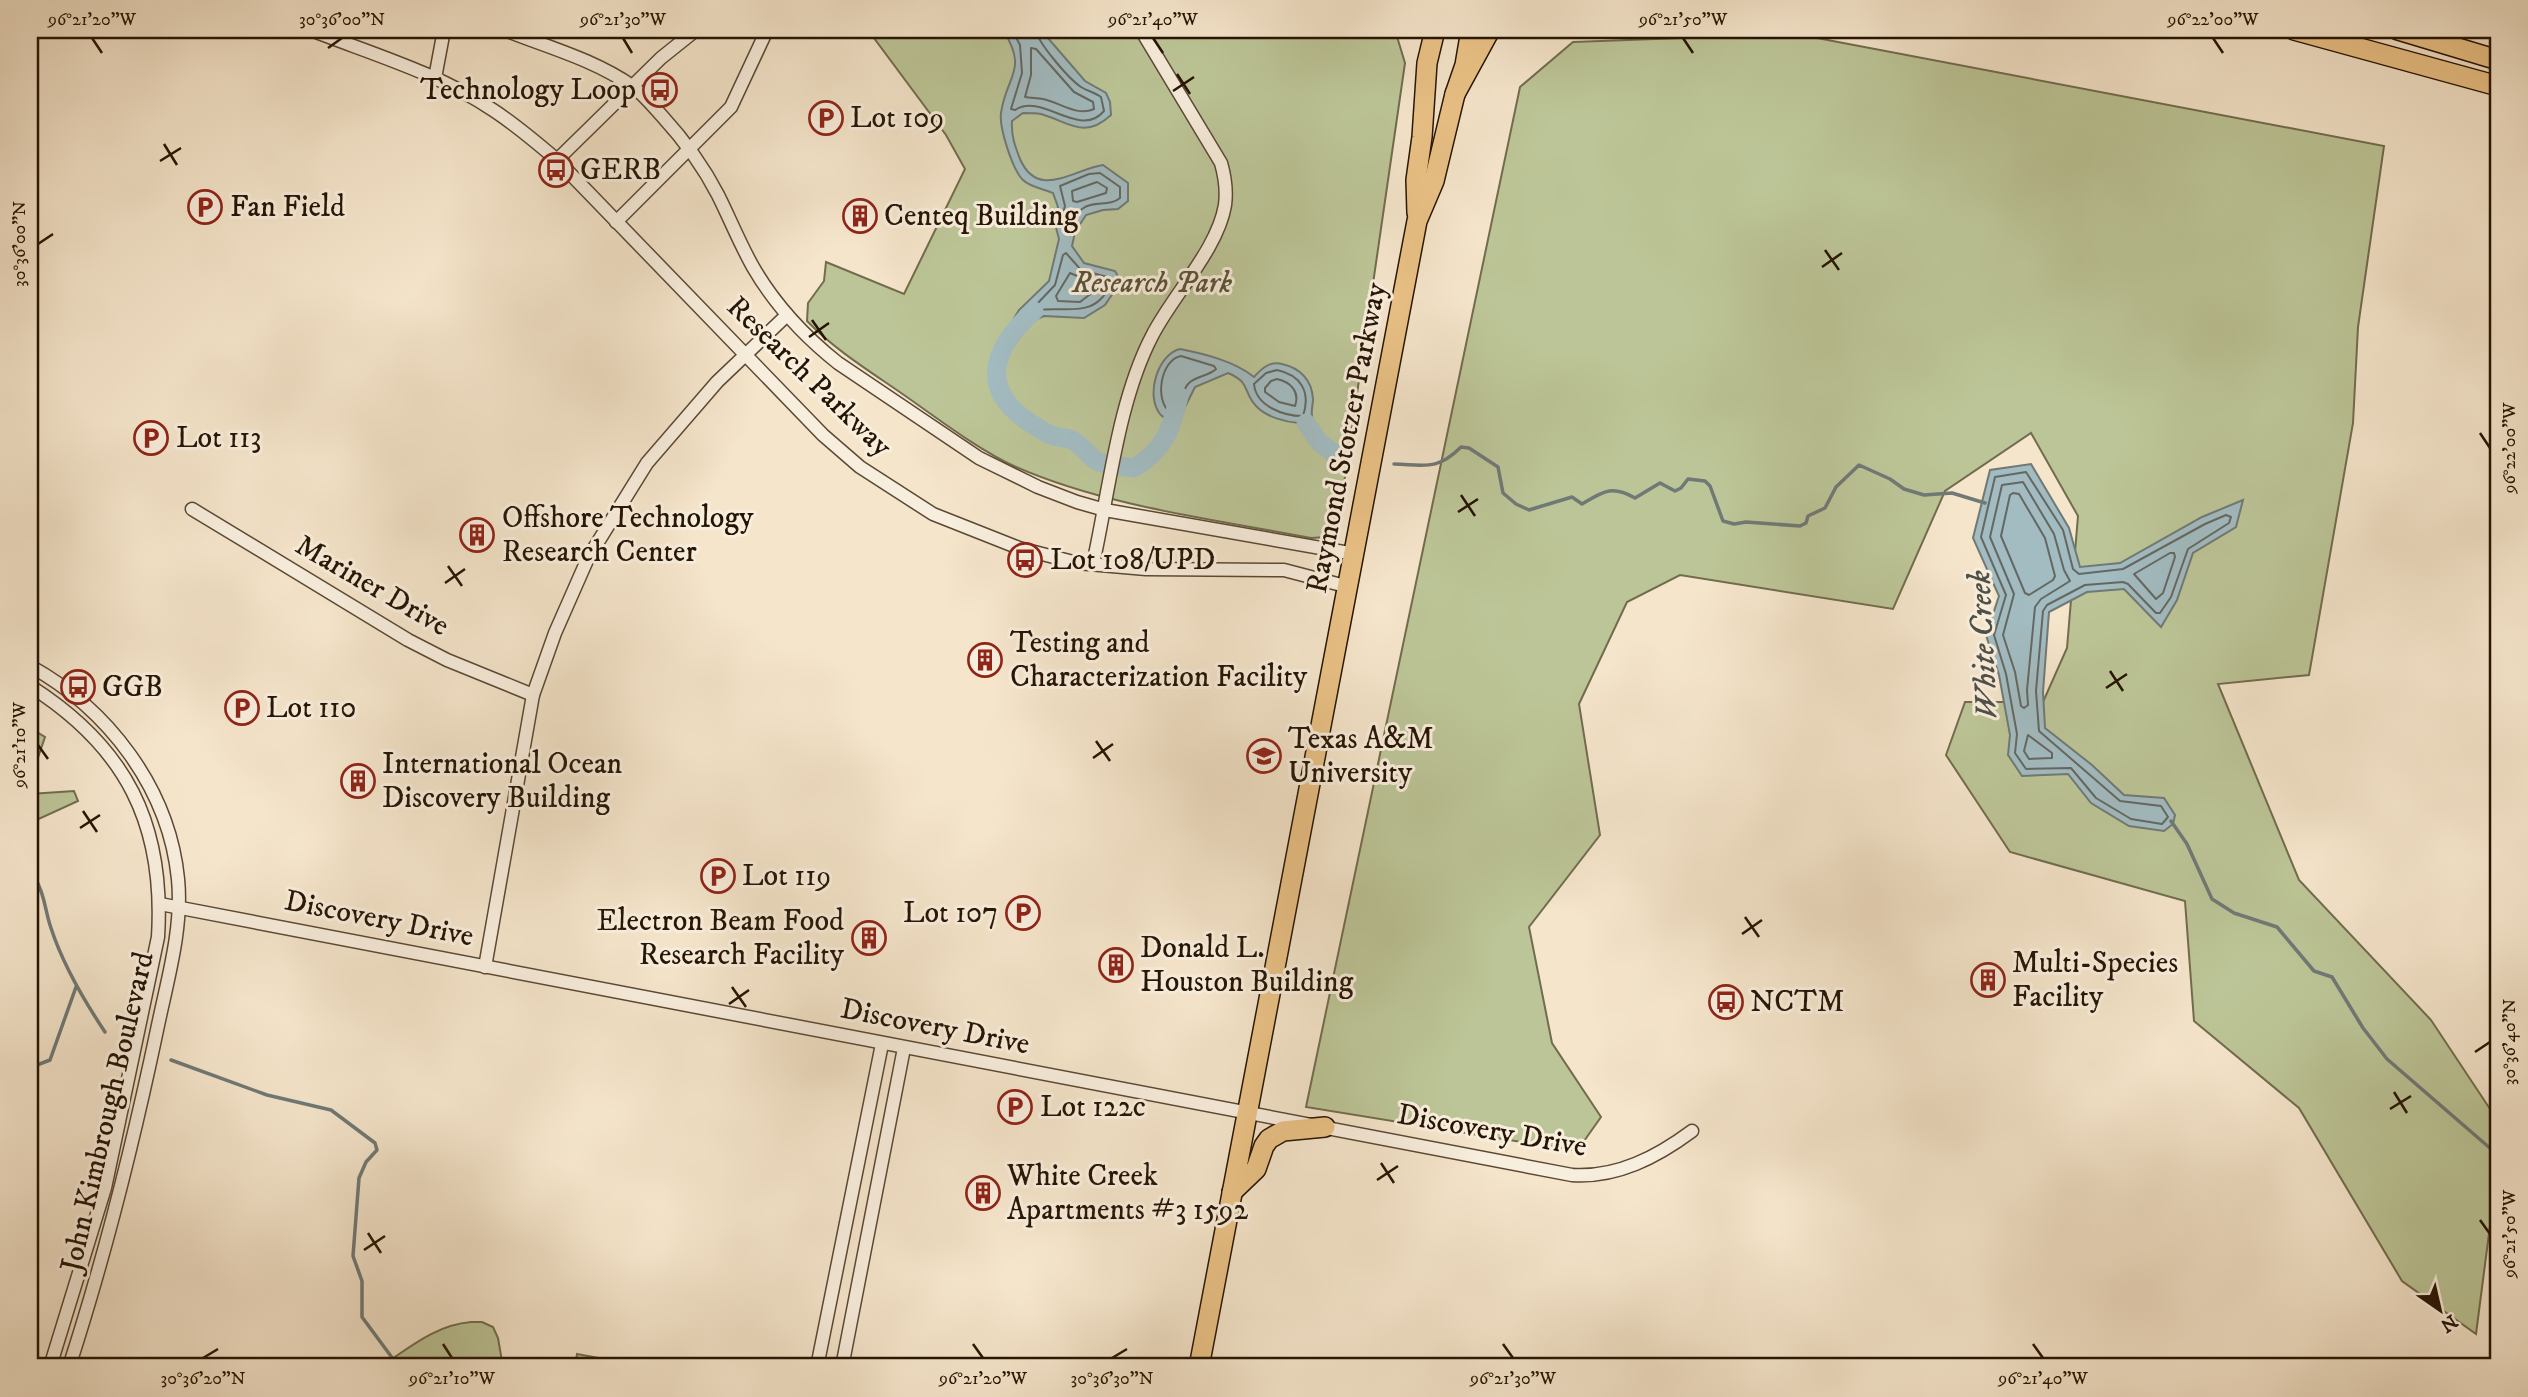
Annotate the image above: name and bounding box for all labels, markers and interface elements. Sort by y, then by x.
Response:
text: 96°21'20"W [47,9,137,31]
text: 30°36'00"N [299,9,385,31]
text: 96°21'30"W [579,9,667,31]
text: 96°21'40"W [1107,9,1198,31]
text: 96°21'50"W [1638,9,1728,31]
text: 96°22'00"W [2166,9,2259,31]
bus stop icon: Technology Loop [641,71,679,109]
place label: Technology Loop [420,72,636,109]
parking icon: Lot 109 [807,99,845,137]
place label: Lot 109 [850,100,944,137]
bus stop icon: GERB [537,151,575,189]
place label: GERB [580,152,661,189]
parking icon: Fan Field [186,188,224,226]
place label: Fan Field [230,189,345,226]
building icon: Centeq Building [841,197,879,235]
place label: Centeq Building [884,198,1079,235]
text: 30°36'00"N [9,201,31,287]
park label: Research Park [1071,265,1232,302]
street label: Raymond Stotzer Parkway [1299,279,1395,596]
street label: Research Parkway [719,289,900,466]
text: 96°22'00"W [2499,402,2521,495]
parking icon: Lot 113 [132,419,170,457]
place label: Lot 113 [176,420,261,457]
place label: Offshore Technology Research Center [502,500,754,571]
building icon: Offshore Technology Research Center [458,516,496,554]
street label: Mariner Drive [289,527,455,645]
bus stop icon: Lot 108/UPD [1006,541,1044,579]
place label: Lot 108/UPD [1050,542,1215,579]
water label: White Creek [1960,569,2008,721]
place label: Testing and Characterization Facility [1010,625,1308,696]
building icon: Testing and Characterization Facility [966,641,1004,679]
bus stop icon: GGB [59,668,97,706]
place label: GGB [102,669,163,706]
parking icon: Lot 110 [223,689,261,727]
place label: Lot 110 [266,690,356,727]
text: 96°21'10"W [9,702,31,789]
place label: Texas A&M University [1288,721,1434,792]
school or university icon: Texas A&M University [1245,737,1283,775]
place label: International Ocean Discovery Building [382,746,623,817]
building icon: International Ocean Discovery Building [339,762,377,800]
parking icon: Lot 119 [699,857,737,895]
place label: Lot 119 [742,858,831,895]
street label: Discovery Drive [281,883,477,955]
parking icon: Lot 107 [1004,894,1042,932]
place label: Lot 107 [903,895,998,932]
place label: Electron Beam Food Research Facility [596,903,845,974]
building icon: Electron Beam Food Research Facility [850,919,888,957]
place label: Donald L. Houston Building [1140,930,1354,1001]
place label: Multi-Species Facility [2012,945,2178,1016]
building icon: Donald L. Houston Building [1097,946,1135,984]
street label: John Kimbrough Boulevard [52,948,163,1279]
building icon: Multi-Species Facility [1969,961,2007,999]
bus stop icon: NCTM [1707,983,1745,1021]
place label: NCTM [1750,984,1844,1021]
street label: Discovery Drive [837,991,1033,1063]
text: 30°36'40"N [2499,998,2521,1085]
parking icon: Lot 122c [996,1088,1034,1126]
place label: Lot 122c [1040,1089,1146,1126]
street label: Discovery Drive [1394,1096,1590,1166]
place label: White Creek Apartments #3 1592 [1006,1158,1249,1229]
building icon: White Creek Apartments #3 1592 [964,1174,1002,1212]
text: 96°21'50"W [2499,1189,2521,1279]
north arrow [2406,1274,2476,1344]
text: N [2435,1309,2462,1337]
text: 30°36'20"N [160,1368,246,1390]
text: 96°21'10"W [408,1368,495,1390]
text: 96°21'20"W [938,1368,1028,1390]
text: 30°36'30"N [1071,1368,1154,1390]
text: 96°21'30"W [1469,1368,1557,1390]
text: 96°21'40"W [1997,1368,2088,1390]

